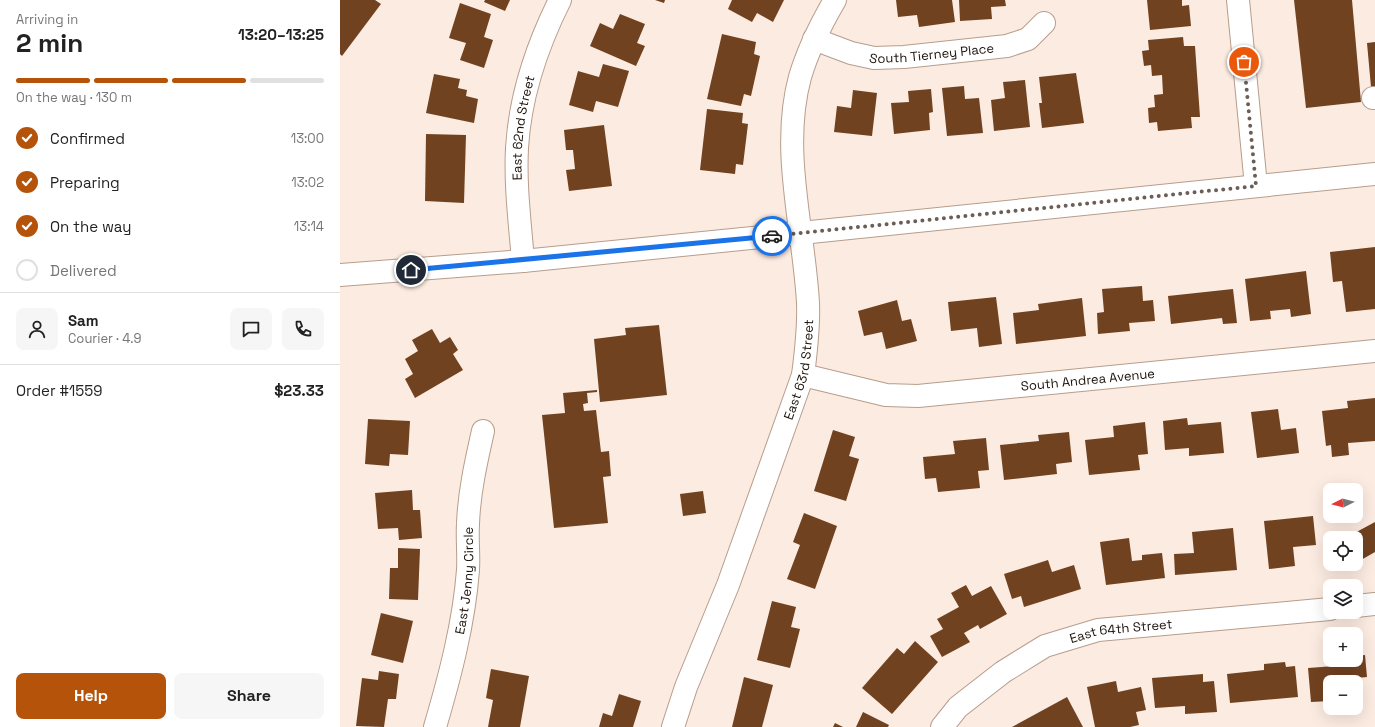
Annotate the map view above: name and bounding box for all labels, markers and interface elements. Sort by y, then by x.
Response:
text: Arriving in [16,11,78,28]
text: 13:20–13:25 [238,25,324,44]
text: 2 min [16,26,83,60]
street label: South Tierney Place [868,39,995,67]
pin [1227,45,1261,79]
icon: bag [1233,51,1255,73]
street label: East 62nd Street [508,73,538,180]
text: On the way · 130 m [16,89,132,106]
icon: check [16,127,38,149]
text: Confirmed [50,129,125,148]
text: 13:00 [291,130,324,147]
icon: check [16,171,38,193]
text: Preparing [50,173,120,192]
text: 13:02 [291,174,324,191]
icon: check [16,215,38,237]
courier [752,216,792,256]
text: On the way [50,217,131,236]
text: 13:14 [294,218,324,235]
icon: car [761,225,783,247]
pin [394,253,428,287]
icon: home [400,259,422,281]
text: Delivered [50,261,117,280]
button: person [16,308,58,350]
button: chat [230,308,272,350]
button: phone [282,308,324,350]
text: Sam [68,311,99,330]
street label: East 63rd Street [779,319,817,422]
text: Courier · 4.9 [68,330,142,347]
street label: South Andrea Avenue [1020,364,1156,394]
text: Order #1559 [16,381,102,400]
text: $23.33 [274,381,324,400]
north arrow [1323,483,1363,523]
map controls [1323,483,1363,715]
street label: East Jenny Circle [451,527,477,636]
button: locate [1323,531,1363,571]
button: layers [1323,579,1363,619]
street label: East 64th Street [1067,615,1173,647]
button: + [1323,627,1363,667]
button: Help [16,673,166,719]
button: Share [174,673,324,719]
button: − [1323,675,1363,715]

